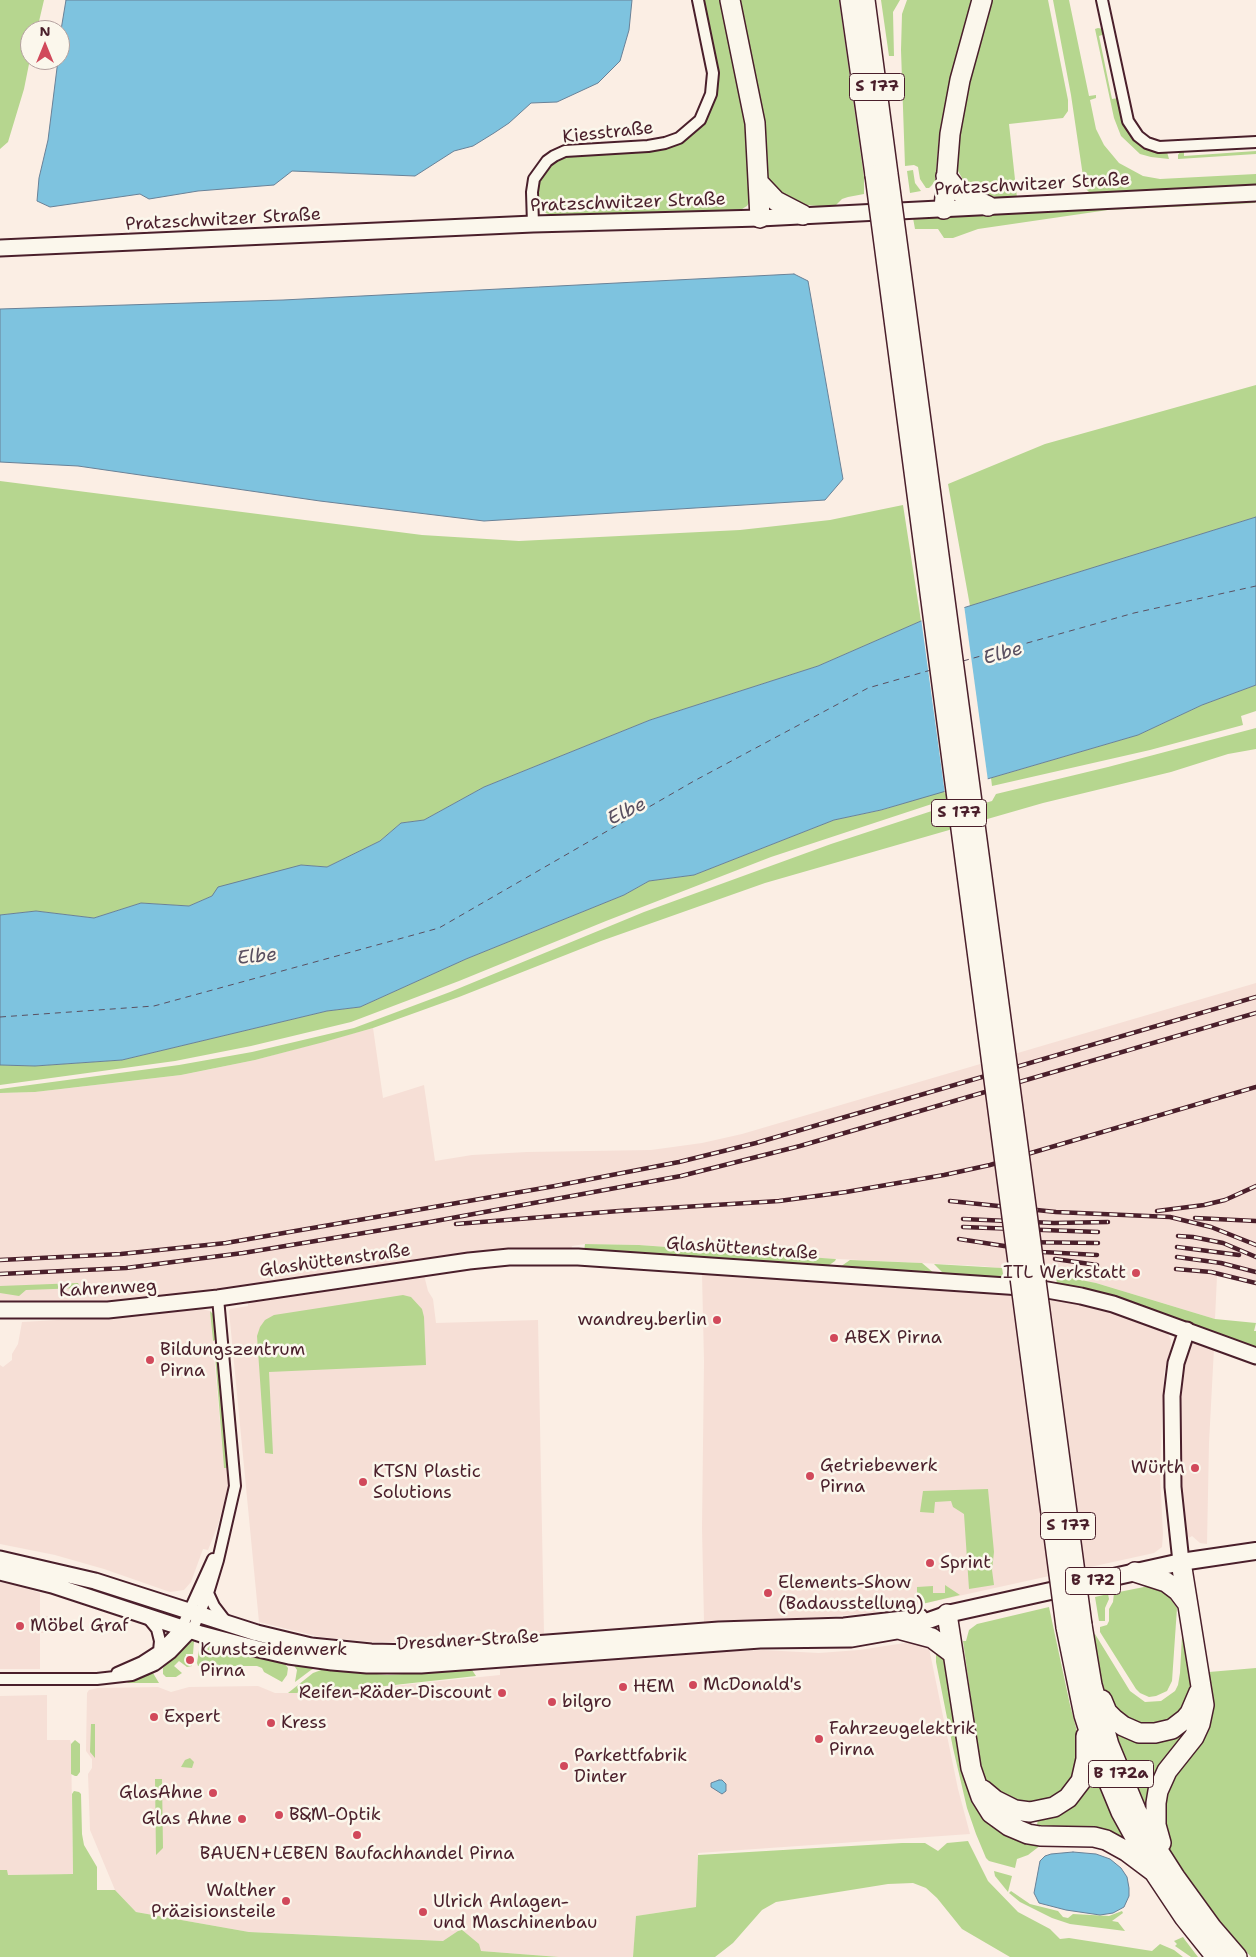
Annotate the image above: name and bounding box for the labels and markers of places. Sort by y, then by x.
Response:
place label: ITL Werkstatt [1003,1262,1126,1284]
marker: ITL Werkstatt [1130,1267,1142,1279]
place label: wandrey.berlin [577,1309,707,1331]
marker: wandrey.berlin [711,1314,723,1326]
place label: ABEX Pirna [844,1327,942,1349]
marker: ABEX Pirna [828,1332,840,1344]
place label: Bildungszentrum Pirna [160,1339,305,1382]
marker: Bildungszentrum Pirna [144,1354,156,1366]
place label: Getriebewerk Pirna [820,1455,938,1498]
place label: Würth [1131,1457,1185,1479]
place label: KTSN Plastic Solutions [373,1461,481,1504]
marker: Würth [1189,1462,1201,1474]
marker: Getriebewerk Pirna [804,1470,816,1482]
marker: KTSN Plastic Solutions [357,1476,369,1488]
place label: Sprint [940,1552,991,1574]
marker: Sprint [924,1557,936,1569]
place label: Elements-Show (Badausstellung) [778,1572,924,1615]
marker: Elements-Show (Badausstellung) [762,1587,774,1599]
place label: Möbel Graf [30,1615,129,1637]
marker: Möbel Graf [14,1620,26,1632]
place label: Kunstseidenwerk Pirna [200,1639,347,1682]
marker: Kunstseidenwerk Pirna [184,1654,196,1666]
place label: McDonald's [703,1674,802,1696]
place label: HEM [633,1676,674,1698]
marker: McDonald's [687,1679,699,1691]
marker: HEM [617,1681,629,1693]
place label: Reifen-Räder-Discount [299,1682,492,1704]
marker: Reifen-Räder-Discount [496,1687,508,1699]
place label: bilgro [562,1691,612,1713]
marker: bilgro [546,1696,558,1708]
place label: Expert [164,1706,221,1728]
marker: Expert [148,1711,160,1723]
place label: Kress [281,1712,327,1734]
marker: Kress [265,1717,277,1729]
place label: Fahrzeugelektrik Pirna [829,1718,976,1760]
marker: Fahrzeugelektrik Pirna [813,1733,825,1745]
place label: Parkettfabrik Dinter [574,1745,687,1788]
marker: Parkettfabrik Dinter [558,1760,570,1772]
place label: GlasAhne [119,1782,203,1804]
marker: GlasAhne [207,1787,219,1799]
place label: B&M-Optik [289,1804,381,1826]
place label: Glas Ahne [142,1808,232,1830]
marker: B&M-Optik [273,1809,285,1821]
marker: Glas Ahne [236,1813,248,1825]
marker: BAUEN+LEBEN Baufachhandel Pirna [351,1829,363,1841]
place label: BAUEN+LEBEN Baufachhandel Pirna [200,1843,514,1865]
place label: Walther Präzisionsteile [151,1880,276,1922]
place label: Ulrich Anlagen- und Maschinenbau [433,1891,597,1934]
marker: Walther Präzisionsteile [280,1895,292,1907]
marker: Ulrich Anlagen- und Maschinenbau [417,1906,429,1918]

